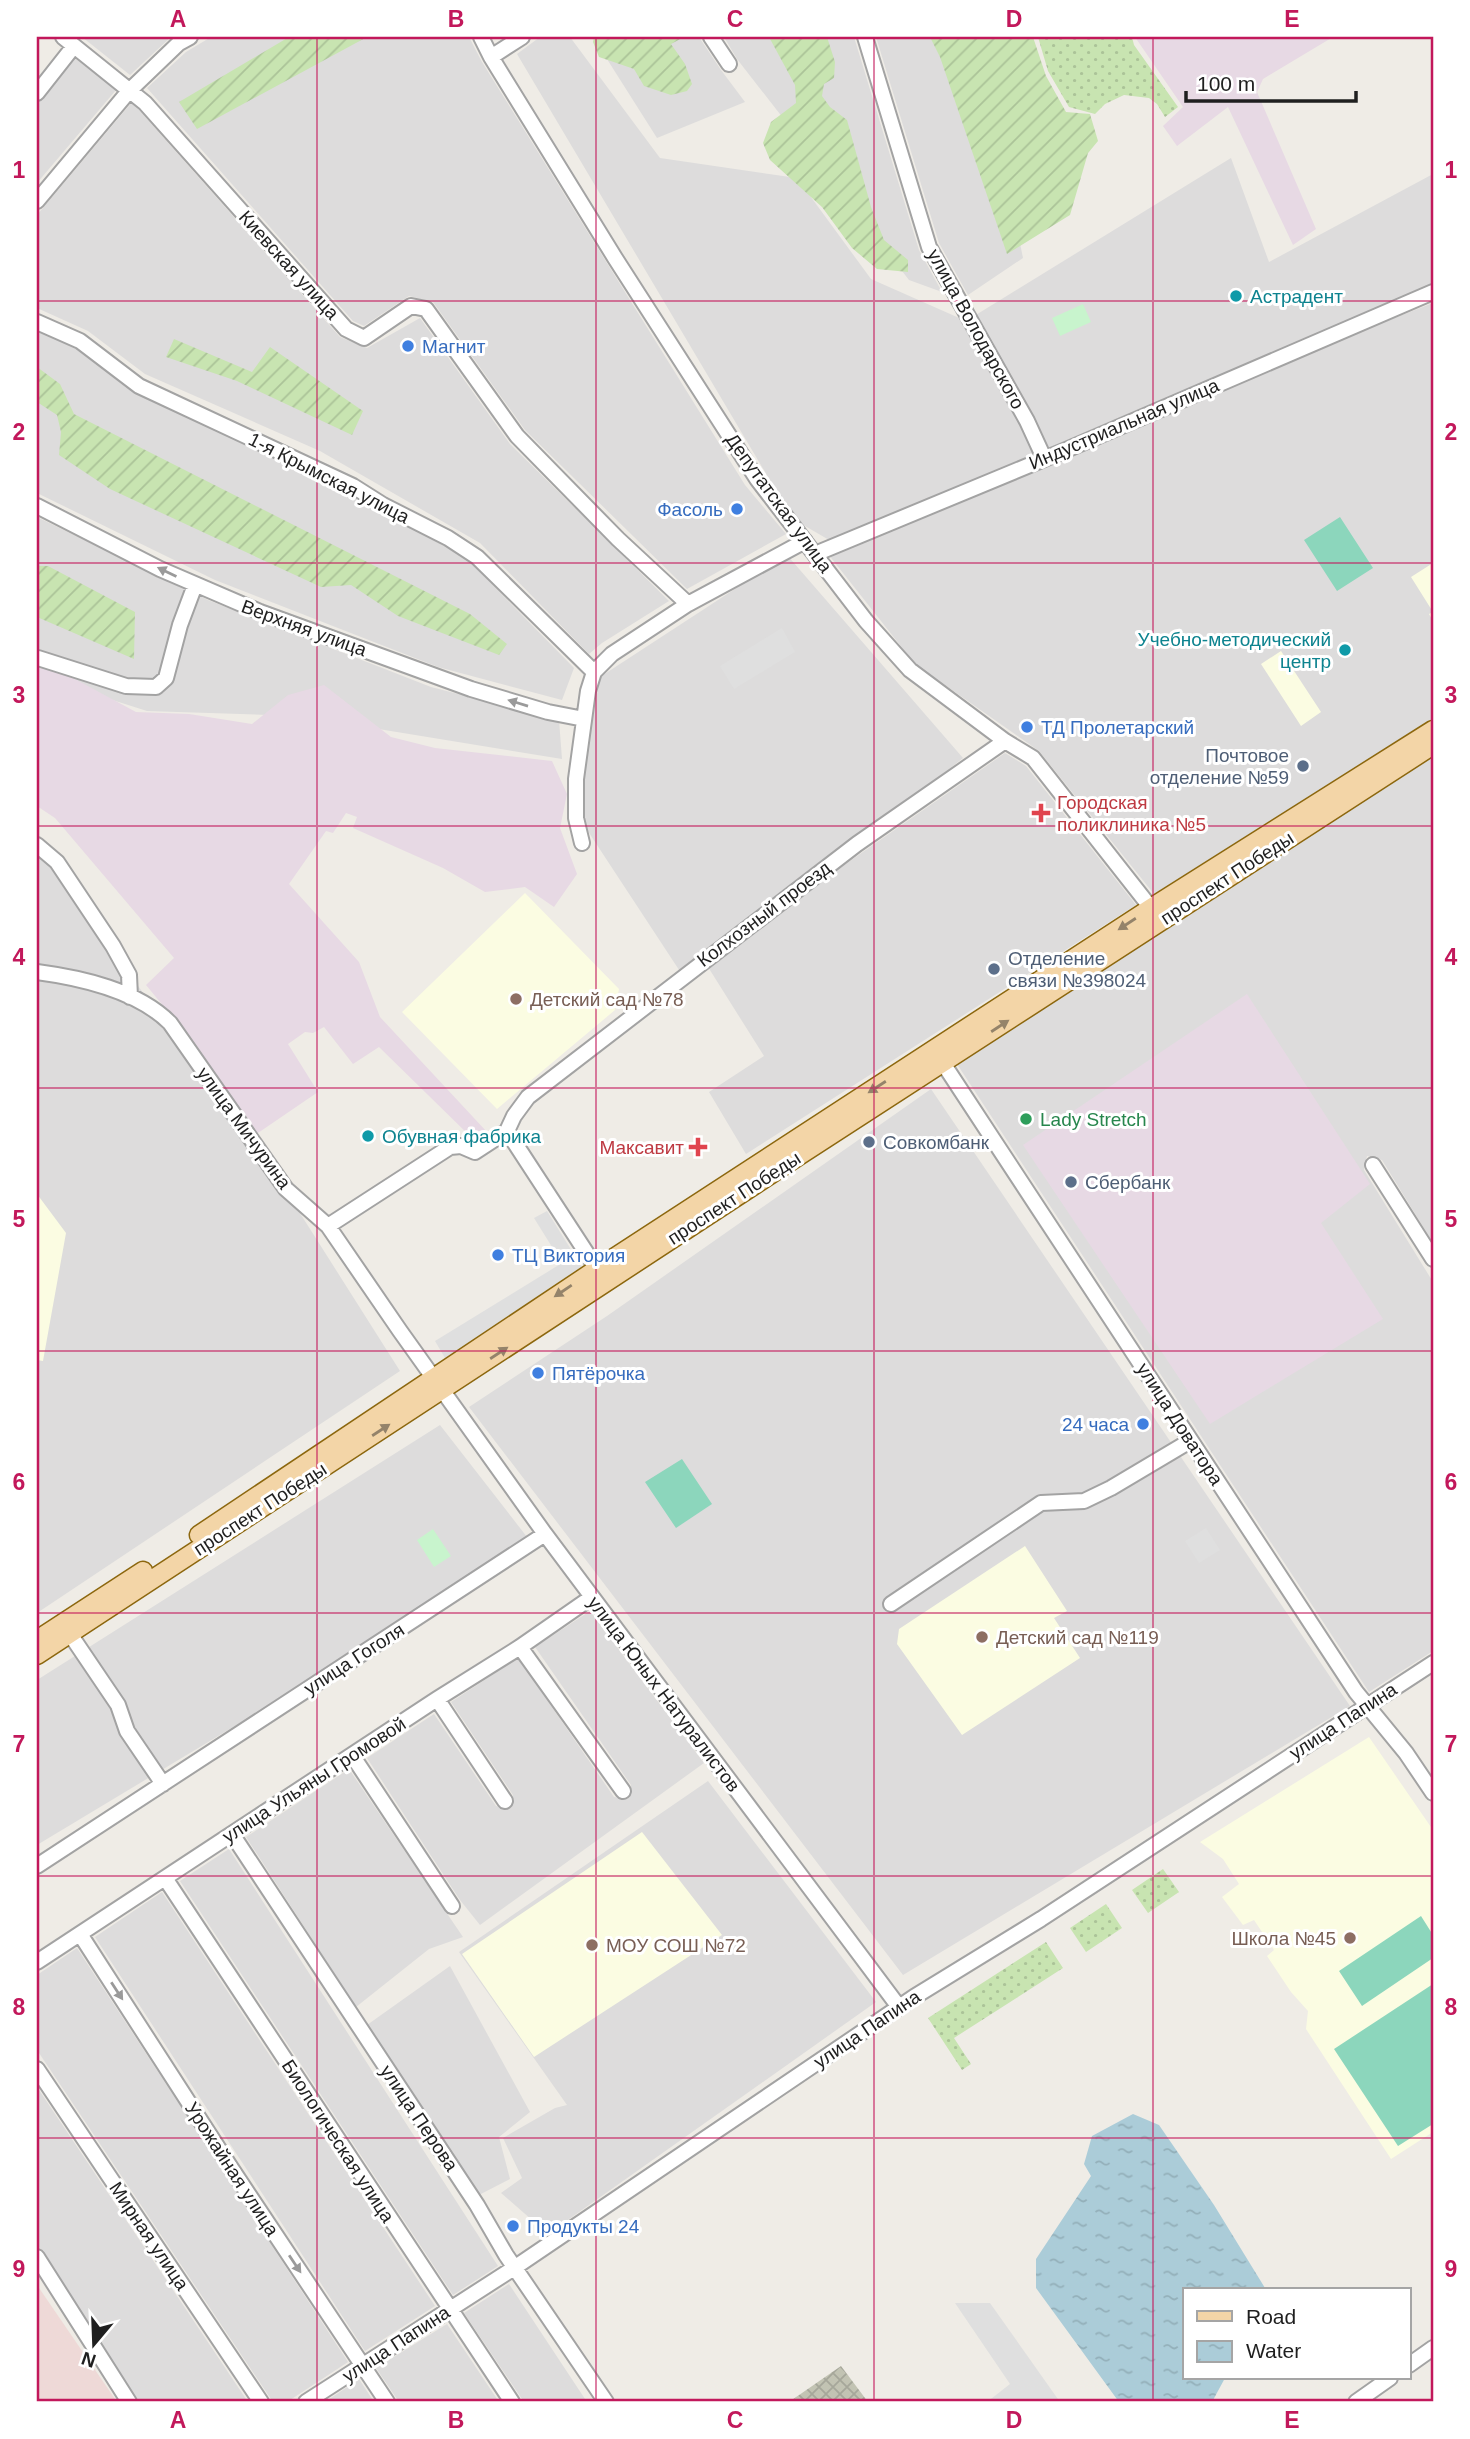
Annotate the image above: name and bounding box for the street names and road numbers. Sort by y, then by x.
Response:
street label: Киевская улица [235,206,344,324]
street label: улица Володарского [923,245,1029,413]
street label: Индустриальная улица [1026,374,1223,474]
street label: 1-я Крымская улица [245,428,413,528]
street label: Депутатская улица [721,429,837,577]
street label: Верхняя улица [239,596,370,661]
street label: проспект Победы [1157,827,1297,929]
street label: Колхозный проезд [693,857,835,971]
street label: улица Мичурина [193,1063,295,1193]
street label: проспект Победы [664,1147,804,1249]
street label: улица Доватора [1133,1359,1228,1489]
street label: проспект Победы [190,1458,330,1560]
street label: улица Юных Натуралистов [584,1592,744,1796]
street label: улица Гоголя [300,1619,408,1699]
street label: улица Папина [1285,1678,1401,1763]
street label: улица Ульяны Громовой [219,1713,409,1847]
street label: улица Папина [810,1985,925,2072]
street label: Биологическая улица [278,2056,399,2227]
street label: улица Перова [376,2061,462,2175]
street label: Урожайная улица [181,2098,283,2240]
street label: Мирная улица [105,2178,193,2294]
street label: улица Папина [338,2301,454,2386]

